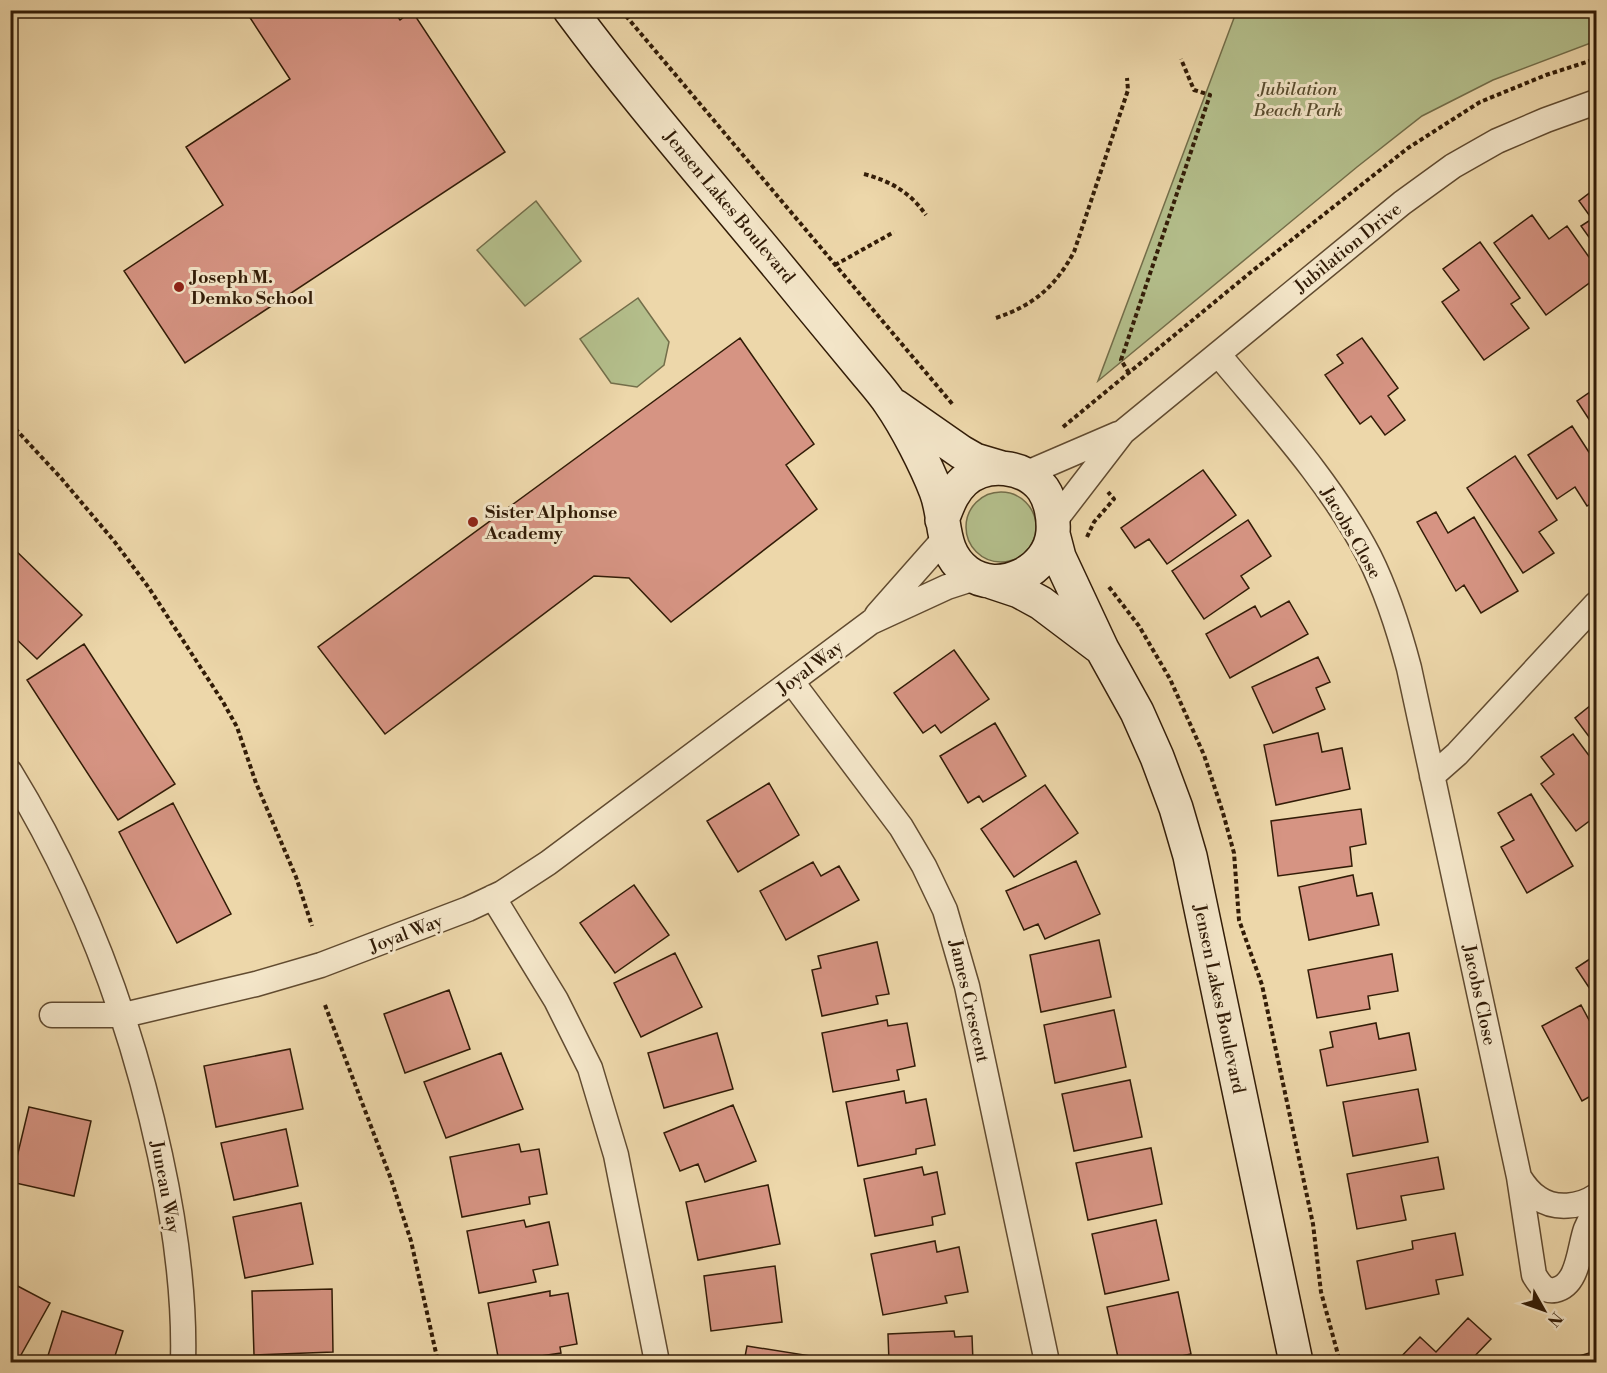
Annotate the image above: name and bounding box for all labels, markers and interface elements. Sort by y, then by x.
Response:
park label: Jubilation Beach Park [1252,78,1343,122]
street label: Jensen Lakes Boulevard [657,125,800,289]
street label: Jubilation Drive [1289,198,1406,299]
place label: Joseph M. Demko School [188,266,314,310]
marker: Joseph M. Demko School [172,280,186,294]
street label: Jacobs Close [1315,482,1387,583]
place label: Sister Alphonse Academy [484,501,618,545]
marker: Sister Alphonse Academy [466,515,480,529]
street label: Joyal Way [771,635,848,701]
street label: Jensen Lakes Boulevard [1187,901,1250,1097]
street label: Joyal Way [365,909,446,959]
street label: James Crescent [943,936,994,1065]
street label: Jacobs Close [1457,941,1501,1048]
street label: Juneau Way [145,1138,185,1235]
north arrow [1514,1280,1574,1340]
text: N [1543,1308,1566,1331]

